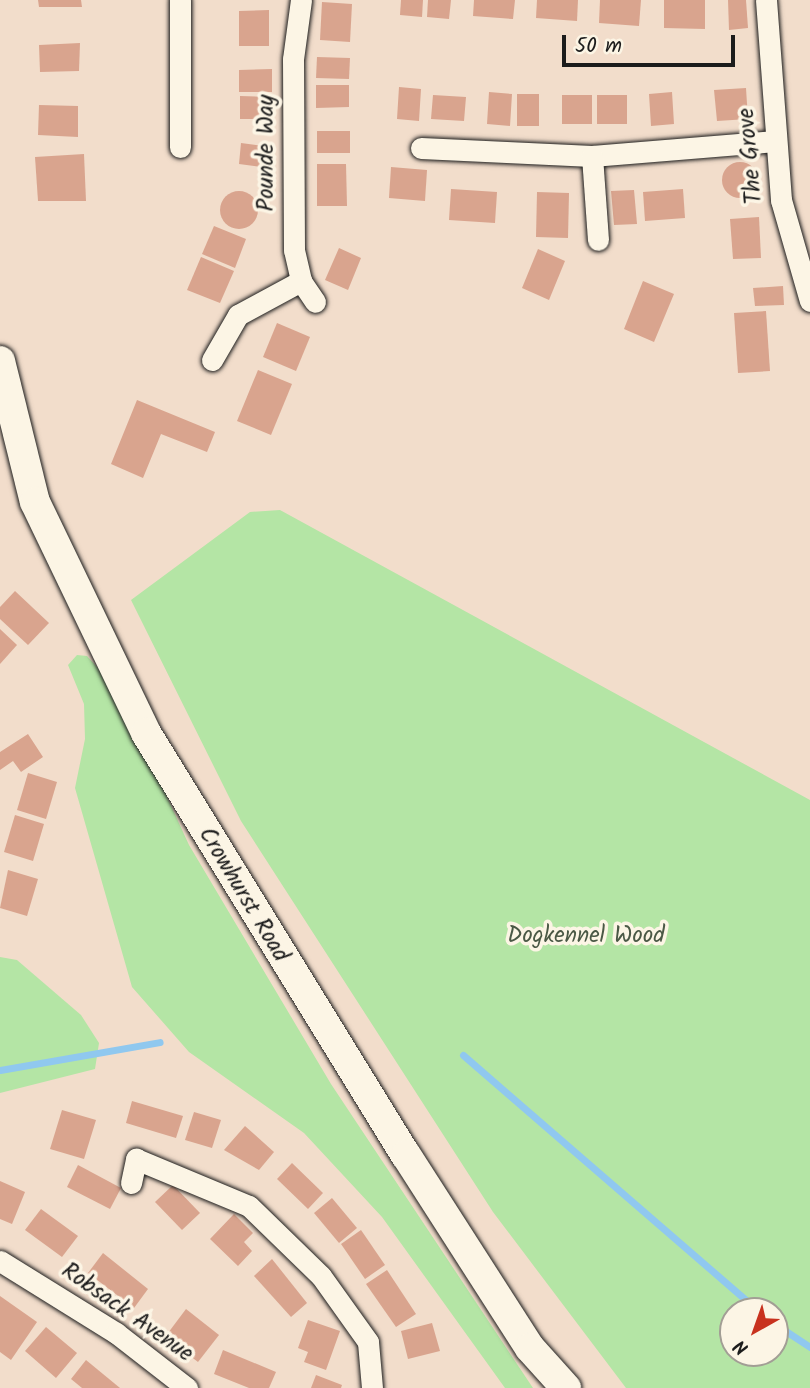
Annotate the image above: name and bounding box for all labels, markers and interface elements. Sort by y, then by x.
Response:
scale bar [565,21,738,65]
text: 50 m [575,30,622,63]
street label: Pounde Way [253,95,281,211]
street label: The Grove [733,107,769,205]
street label: Crowhurst Road [192,823,294,967]
park label: Dogkennel Wood [507,922,665,950]
street label: Robsack Avenue [56,1257,198,1369]
north arrow [719,1297,789,1367]
text: N [728,1331,756,1362]

